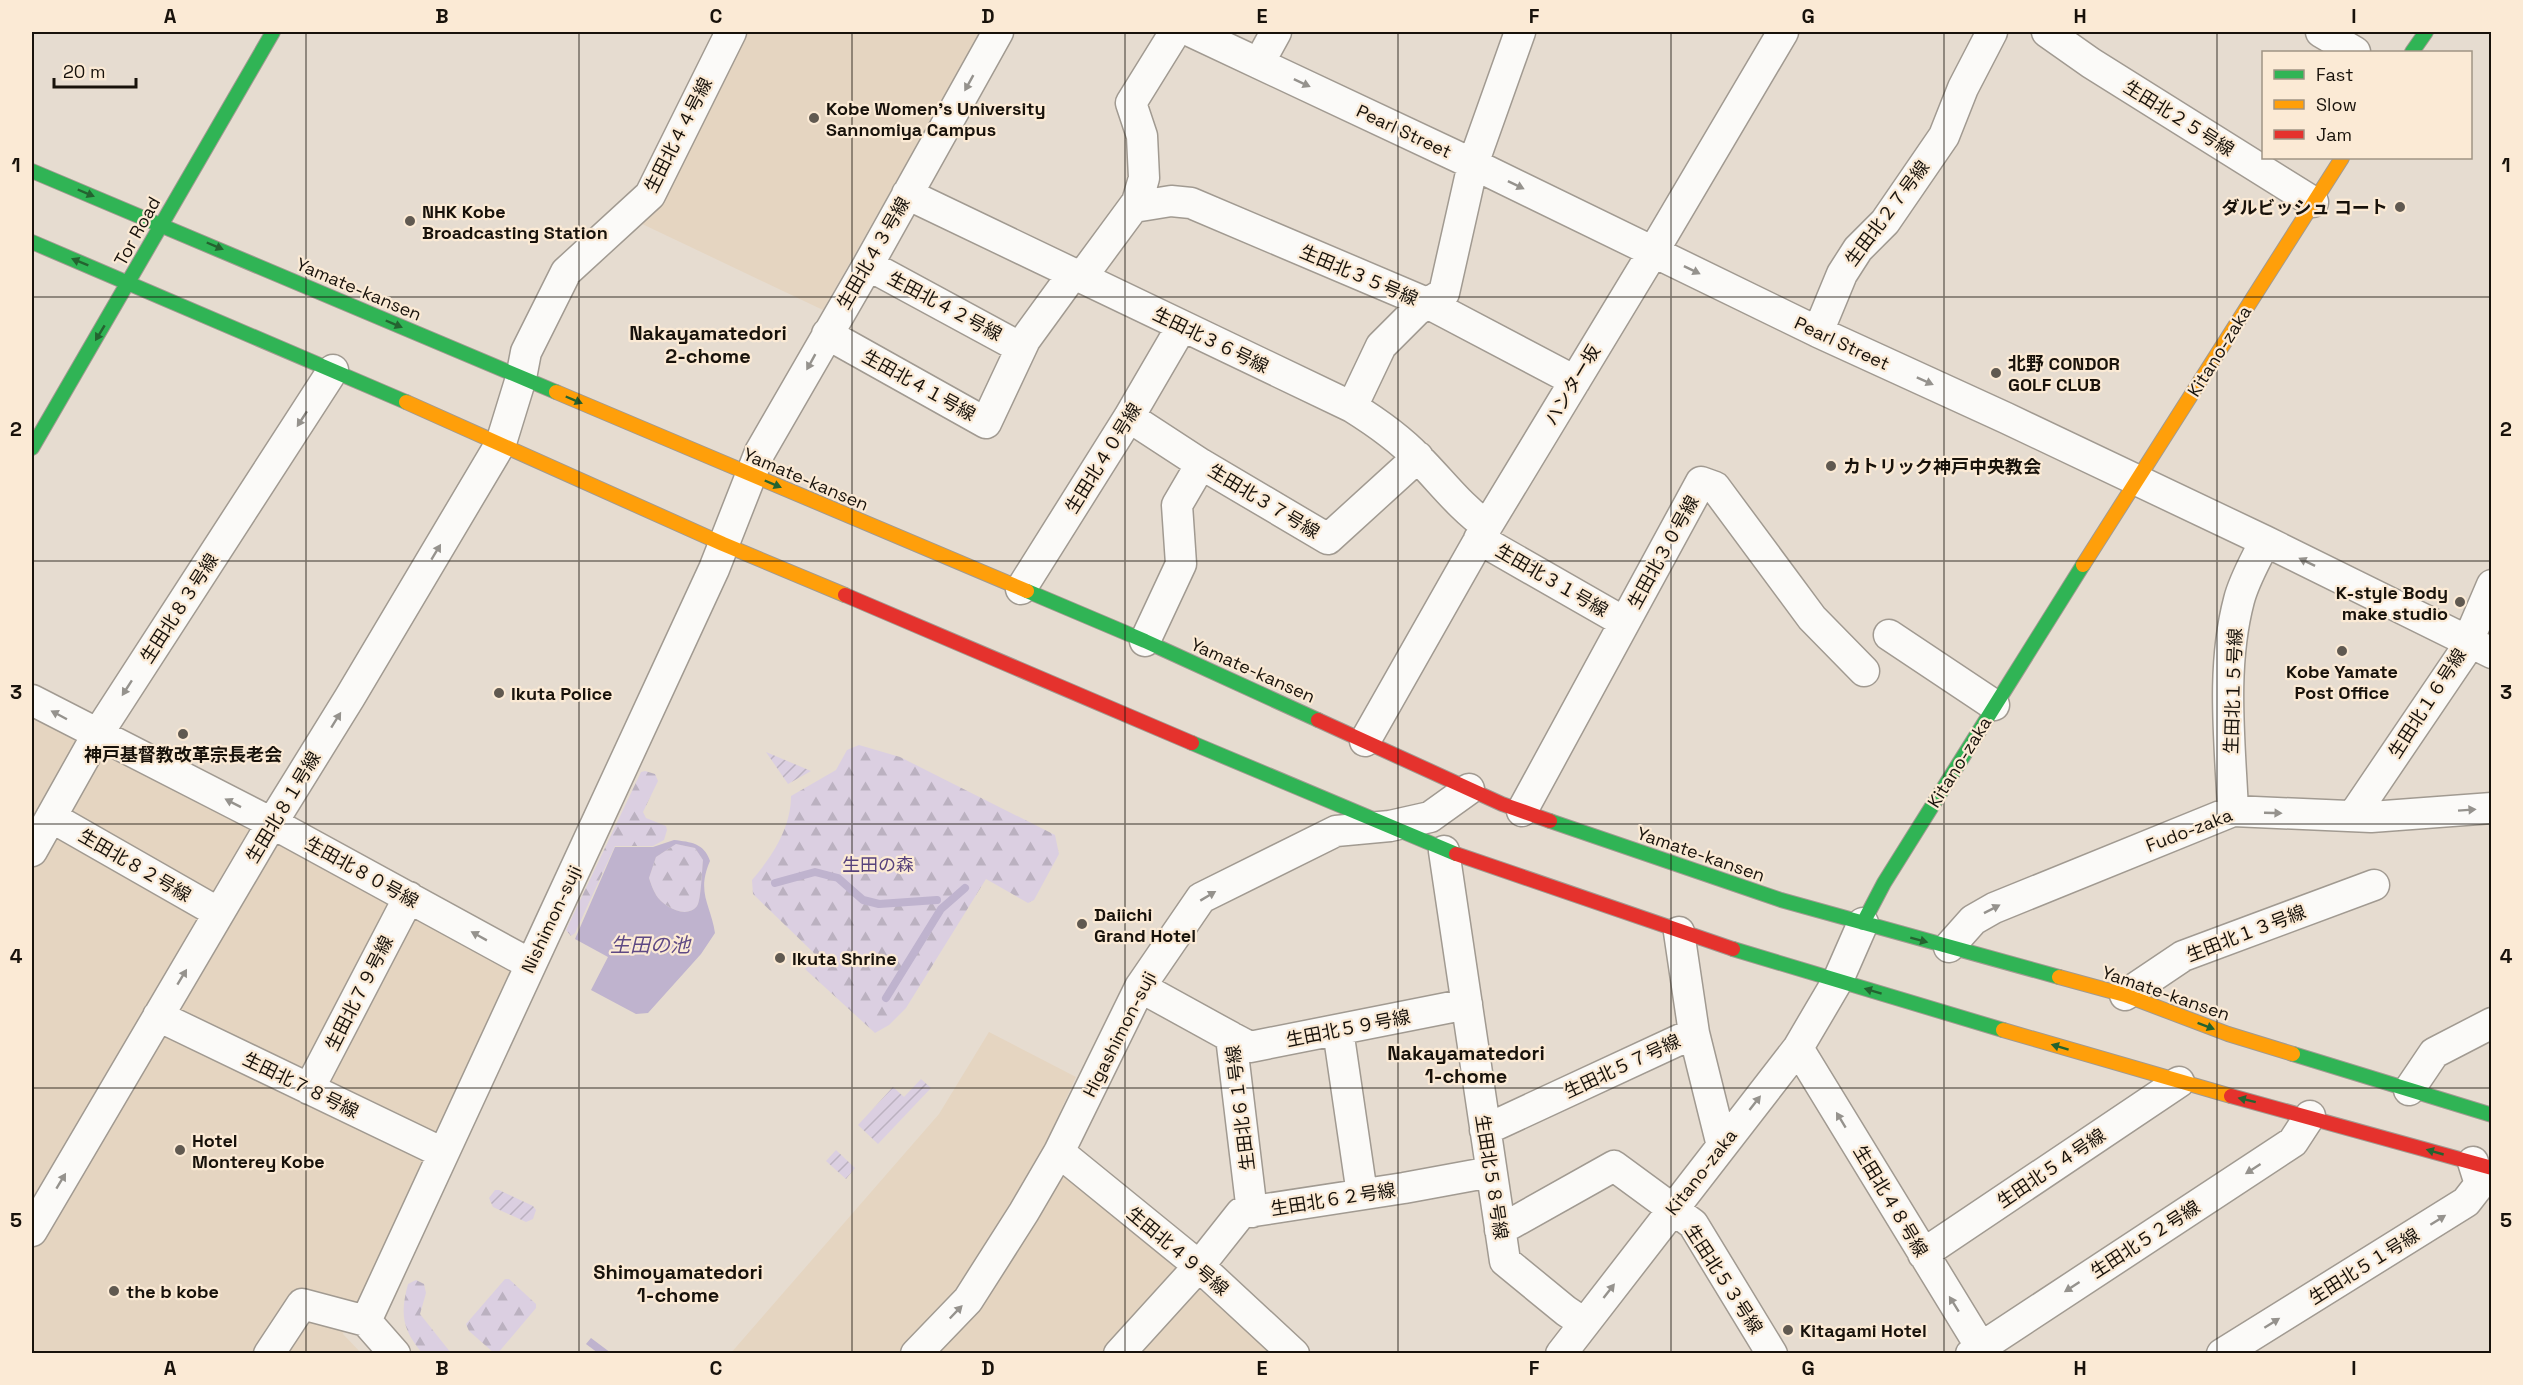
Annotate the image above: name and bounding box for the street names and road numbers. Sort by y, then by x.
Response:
street label: 生田北４４号線 [639,74,717,196]
street label: 生田北２５号線 [2119,75,2239,161]
street label: Pearl Street [1353,99,1455,163]
street label: 生田北２７号線 [1840,156,1934,270]
street label: Tor Road [109,192,165,270]
street label: 生田北４３号線 [832,193,914,313]
street label: 生田北３５号線 [1297,240,1421,310]
street label: Yamate-kansen [293,252,425,326]
street label: 生田北４２号線 [884,266,1006,346]
street label: Kitano-zaka [2182,301,2256,401]
street label: 生田北３６号線 [1149,302,1273,378]
street label: Pearl Street [1791,311,1893,375]
street label: ハンター坂 [1539,341,1605,429]
street label: 生田北４１号線 [858,344,980,426]
street label: 生田北４０号線 [1060,398,1146,518]
street label: Yamate-kansen [740,442,872,516]
street label: 生田北３７号線 [1204,459,1324,543]
street label: 生田北３０号線 [1622,491,1704,613]
street label: 生田北３１号線 [1492,539,1612,621]
street label: 生田北８３号線 [135,549,223,667]
street label: 生田北１５号線 [2219,628,2247,754]
street label: Yamate-kansen [1187,632,1319,708]
street label: 生田北１６号線 [2383,644,2471,762]
street label: Kitano-zaka [1922,712,1996,812]
street label: 生田北８１号線 [241,747,325,867]
street label: Fudo-zaka [2143,803,2235,857]
street label: Yamate-kansen [1634,821,1768,887]
street label: 生田北８２号線 [75,824,195,906]
street label: 生田北８０号線 [301,831,423,913]
street label: Nishimon-suji [516,861,586,977]
street label: 生田北１３号線 [2183,900,2309,966]
street label: 生田北７９号線 [320,932,398,1054]
street label: Yamate-kansen [2099,960,2233,1026]
street label: Higashimon-suji [1077,967,1161,1101]
street label: 生田北５９号線 [1284,1005,1412,1051]
street label: 生田北５７号線 [1560,1029,1684,1103]
street label: 生田北６１号線 [1221,1044,1259,1172]
street label: 生田北７８号線 [239,1047,363,1123]
street label: 生田北５８号線 [1471,1113,1513,1241]
street label: 生田北５４号線 [1992,1123,2110,1213]
street label: Kitano-zaka [1660,1124,1742,1220]
street label: 生田北４８号線 [1849,1141,1933,1261]
street label: 生田北６２号線 [1269,1178,1397,1220]
street label: 生田北５２号線 [2086,1195,2204,1283]
street label: 生田北４９号線 [1122,1202,1234,1300]
street label: 生田北５３号線 [1680,1220,1768,1338]
street label: 生田北５１号線 [2304,1223,2424,1309]

